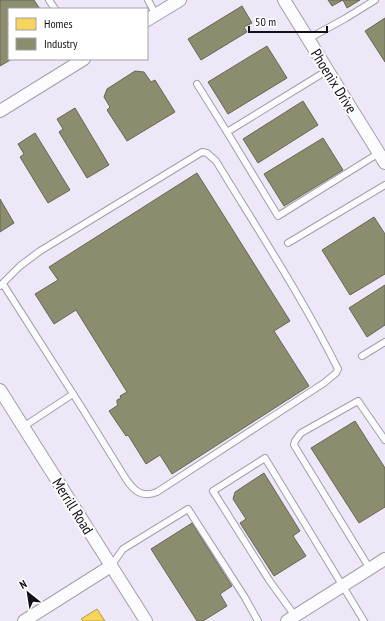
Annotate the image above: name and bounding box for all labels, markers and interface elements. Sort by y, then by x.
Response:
legend [8,8,148,60]
scale bar [249,8,327,34]
text: 50 m [255,14,276,29]
text: Homes [44,16,72,31]
text: Industry [44,36,78,51]
street label: Phoenix Drive [307,45,361,117]
street label: Merrill Road [48,474,98,538]
north arrow [8,573,48,613]
text: N [17,577,29,592]

